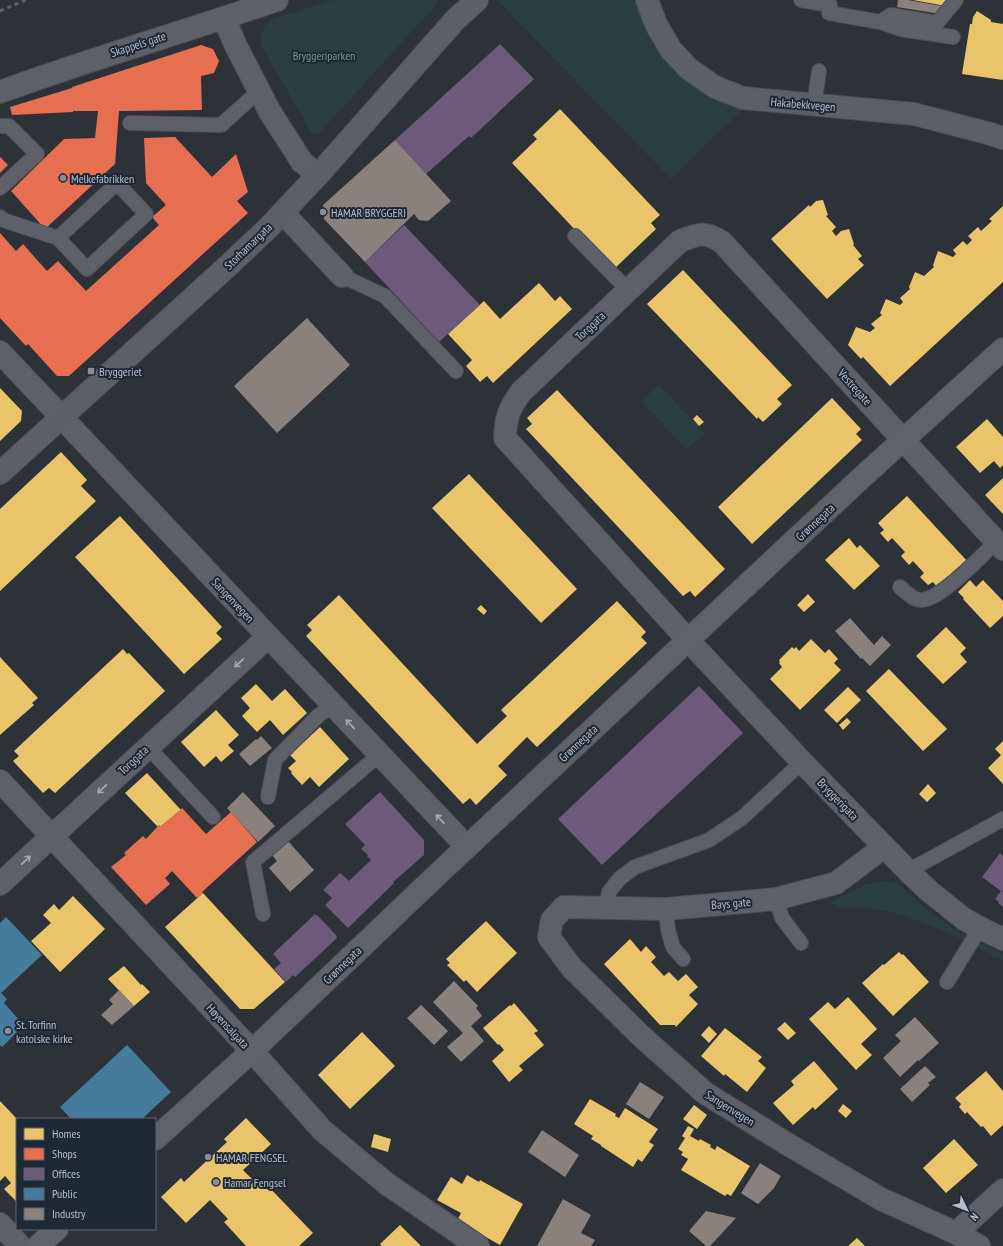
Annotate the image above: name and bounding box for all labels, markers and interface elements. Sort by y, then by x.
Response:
street label: Skappels gate [108,28,168,60]
park label: Bryggeriparken [293,48,355,63]
street label: Hakabekkvegen [770,94,836,114]
place label: Melkefabrikken [71,171,134,186]
marker: Melkefabrikken [58,173,68,183]
place label: HAMAR BRYGGERI [331,205,406,220]
marker: HAMAR BRYGGERI [318,207,328,217]
street label: Storhamargata [221,219,275,273]
street label: Torggata [572,308,608,344]
place label: Bryggeriet [99,364,143,379]
street label: Vestregate [834,365,875,408]
marker: Bryggeriet [86,366,96,376]
street label: Grønnegata [792,500,838,544]
street label: Sangenvegen [209,575,257,625]
one-way arrow [234,658,244,668]
one-way arrow [346,719,355,729]
street label: Grønnegata [555,721,601,765]
street label: Torggata [115,742,151,778]
street label: Bryggerigata [814,775,862,823]
one-way arrow [97,784,107,794]
one-way arrow [436,814,445,824]
one-way arrow [21,855,31,865]
street label: Bays gate [711,894,751,912]
street label: Grønnegata [320,943,365,987]
street label: Høyensalgata [203,1000,253,1052]
place label: St. Torfinn katolske kirke [16,1017,73,1046]
marker: St. Torfinn katolske kirke [3,1026,13,1036]
street label: Sangenvegen [702,1087,758,1129]
legend [16,1118,156,1230]
text: Homes [52,1126,80,1141]
text: Shops [52,1146,77,1161]
place label: HAMAR FENGSEL [216,1150,287,1165]
marker: HAMAR FENGSEL [203,1152,213,1162]
text: Offices [52,1166,80,1181]
place label: Hamar Fengsel [224,1175,286,1190]
marker: Hamar Fengsel [211,1177,221,1187]
text: Public [52,1186,78,1201]
north arrow [947,1190,987,1230]
text: Industry [52,1206,86,1221]
text: N [967,1210,981,1224]

